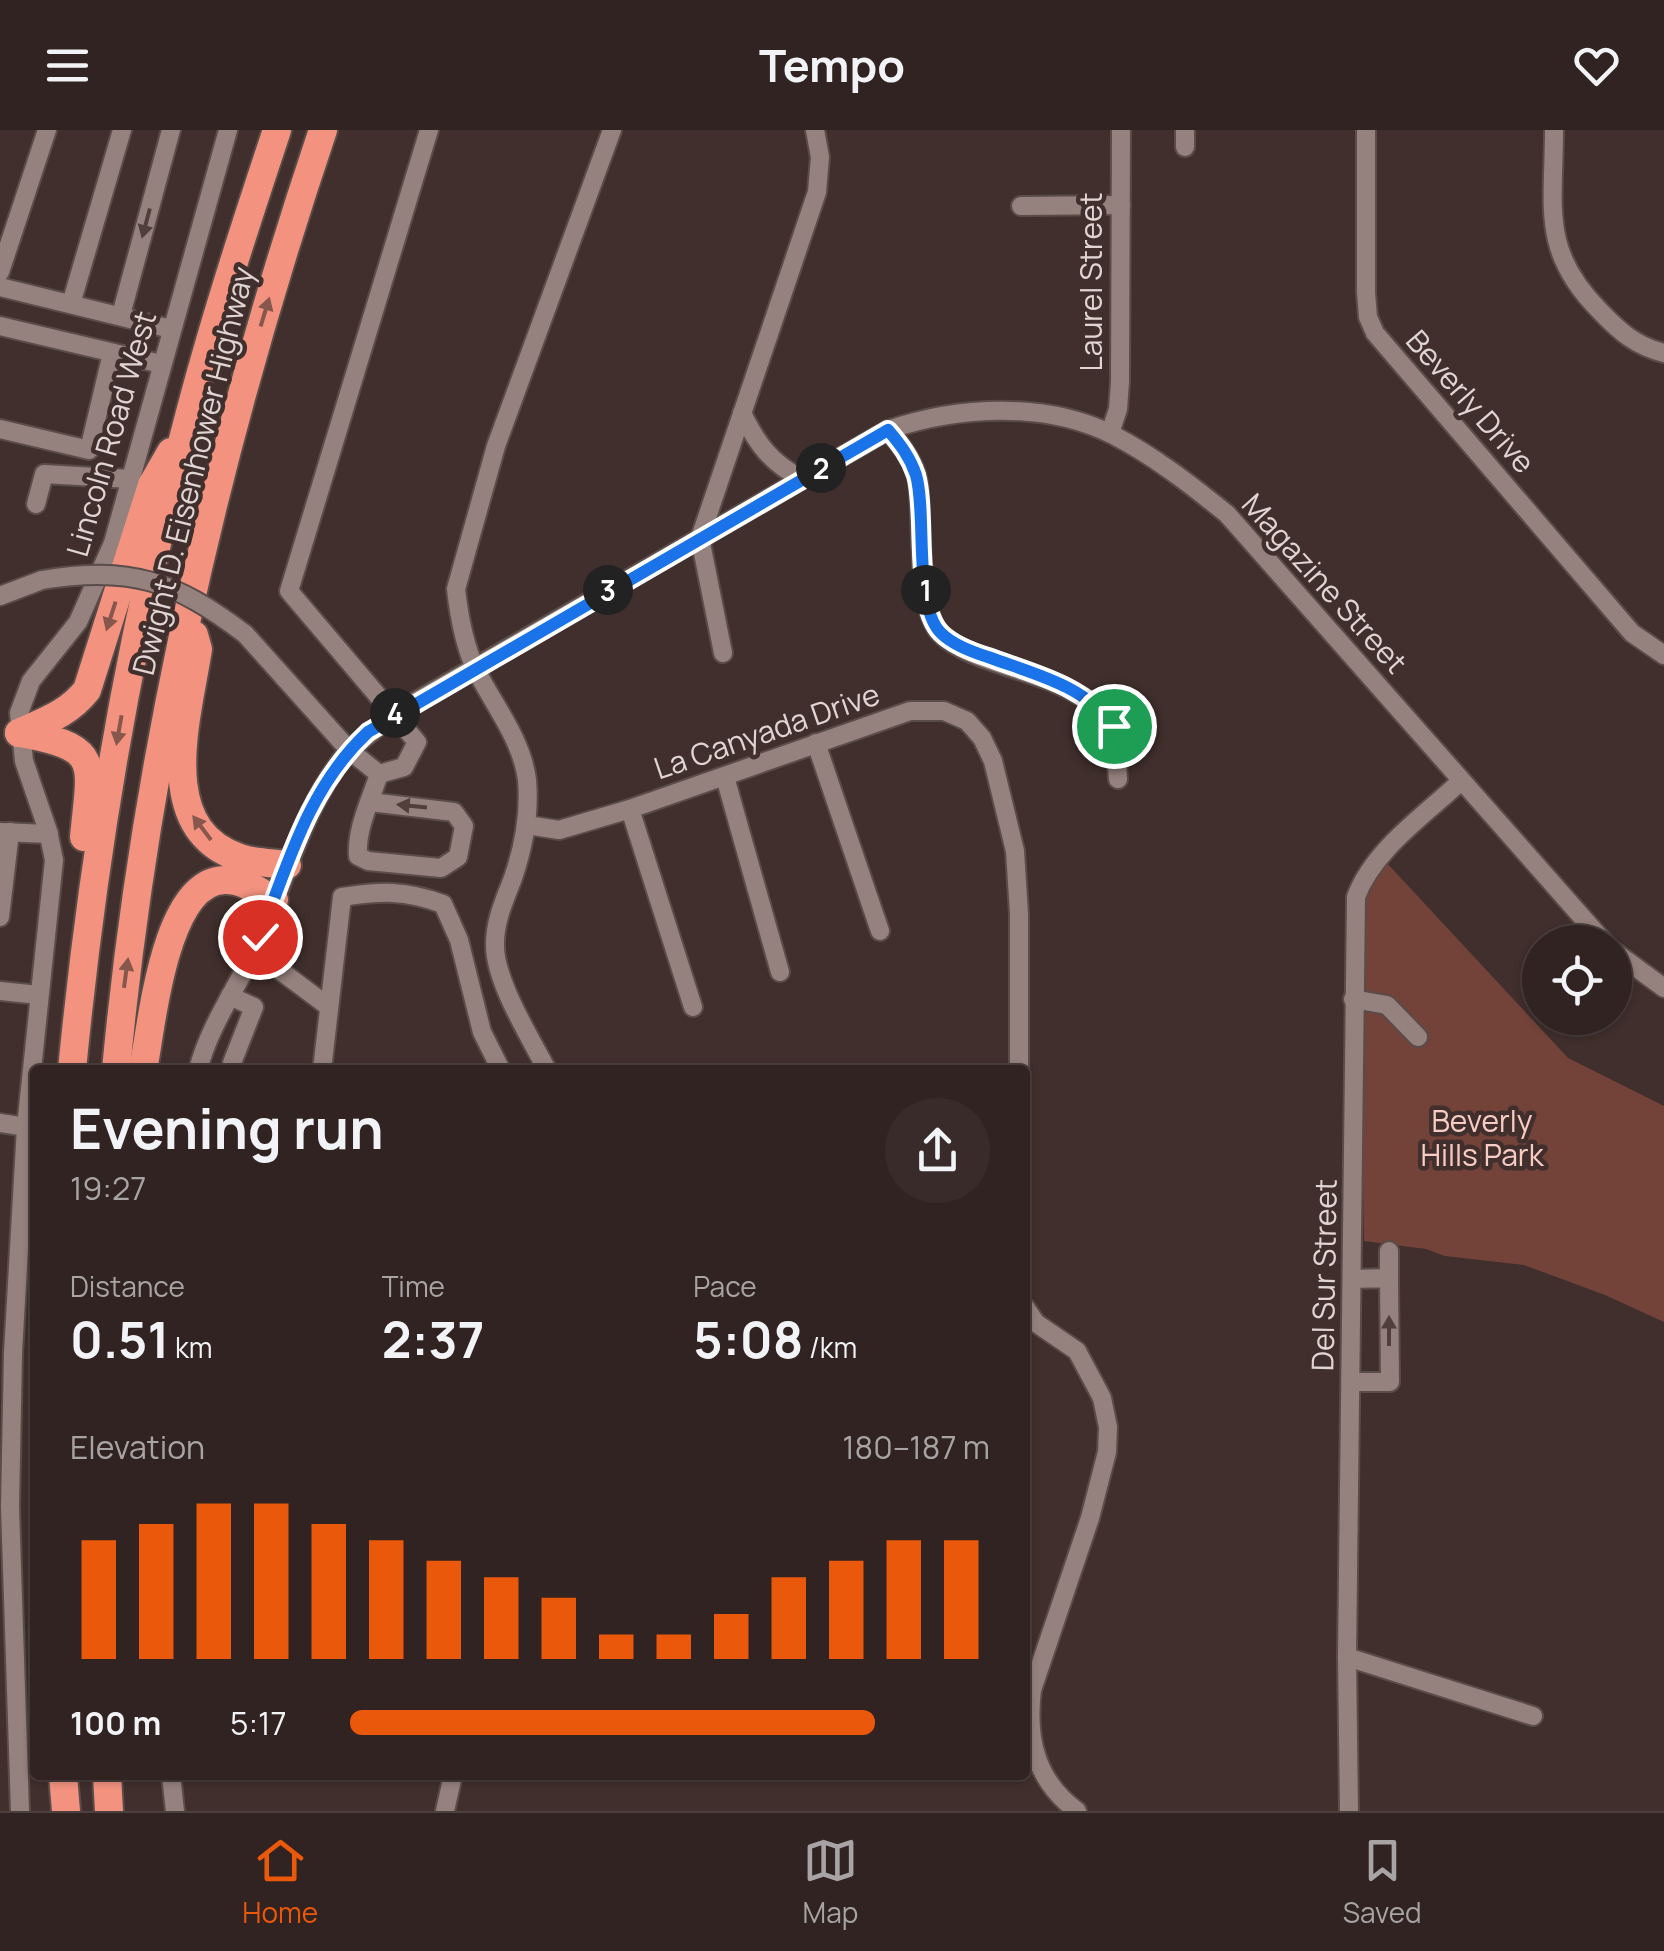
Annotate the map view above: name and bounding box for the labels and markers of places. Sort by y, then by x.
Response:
pin: 2 [796,443,846,493]
pin: 3 [583,565,633,615]
pin: 1 [901,565,951,615]
pin [1072,684,1157,769]
pin: 4 [370,688,420,738]
pin [218,895,303,980]

